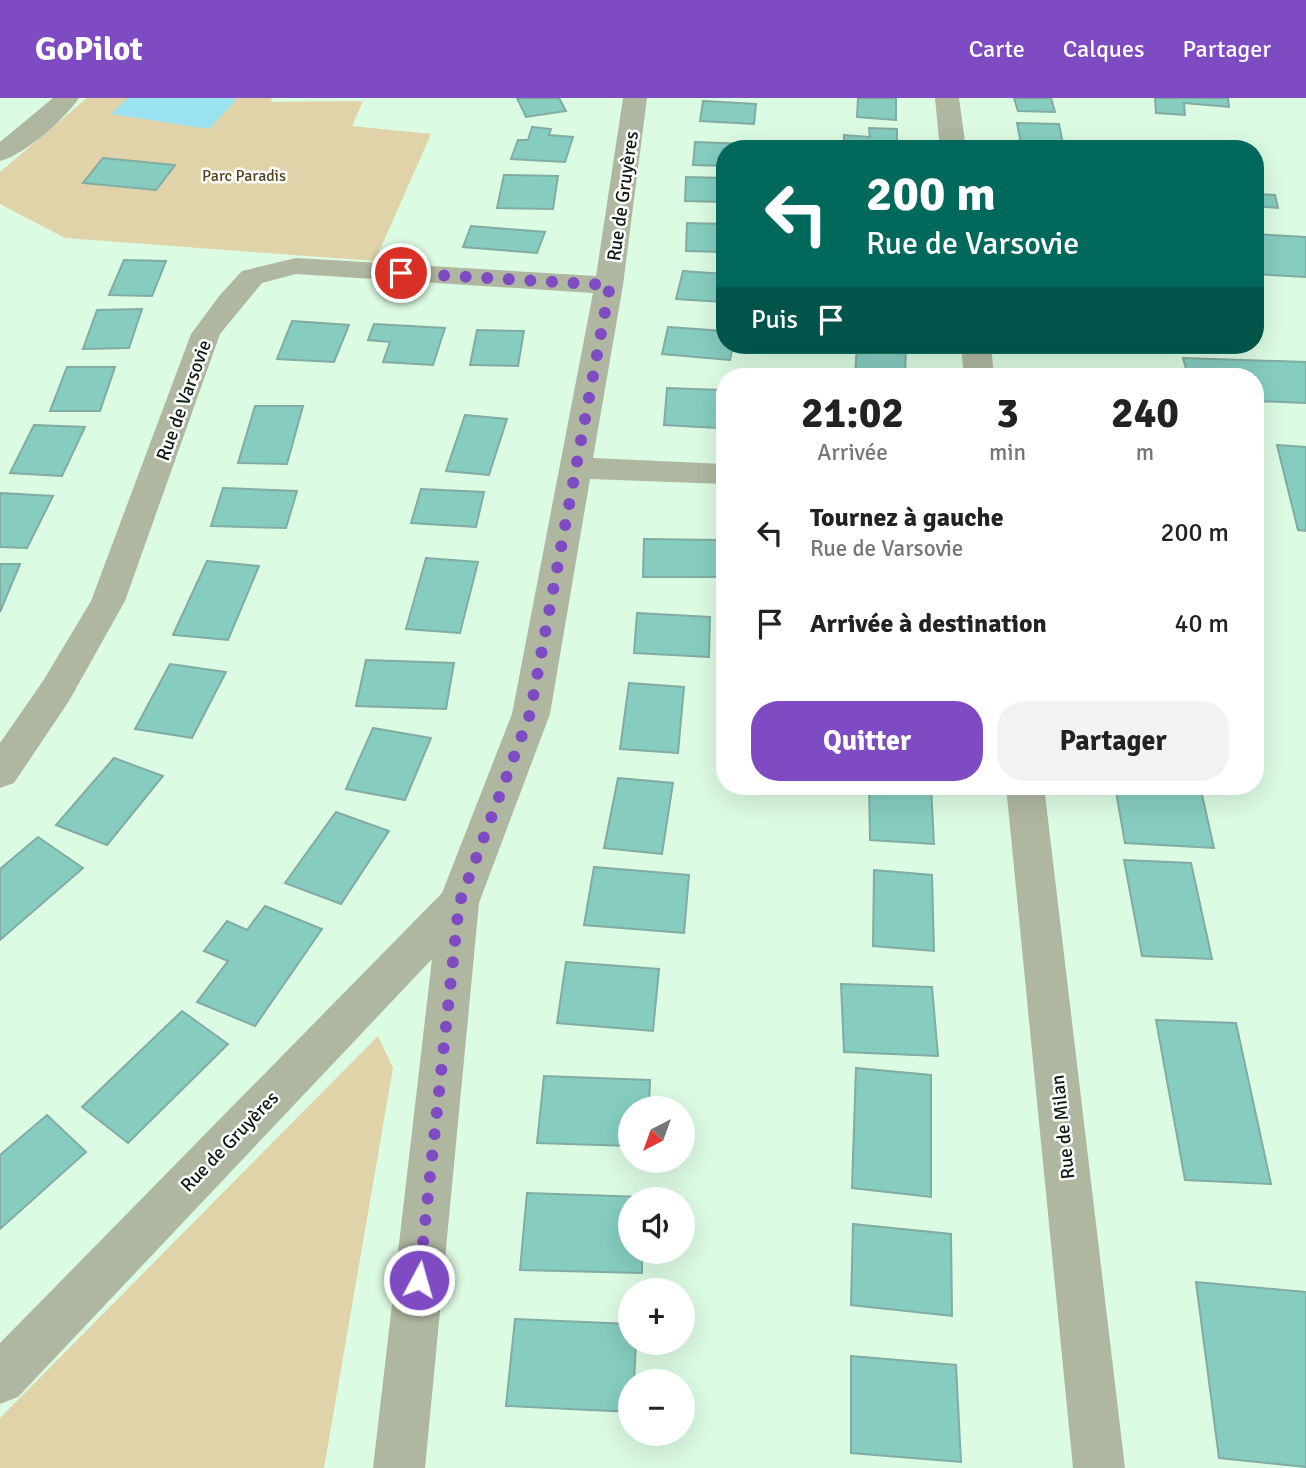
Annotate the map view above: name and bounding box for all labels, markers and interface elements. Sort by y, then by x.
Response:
text: GoPilot [35,29,143,70]
text: Carte [969,34,1025,64]
text: Calques [1063,34,1144,64]
text: Partager [1182,34,1271,64]
street label: Rue de Gruyères [602,130,644,263]
text: 200 m [866,164,996,224]
park label: Parc Paradis [202,166,286,186]
icon: left [751,168,842,259]
text: Rue de Varsovie [866,224,1079,263]
pin [371,243,431,303]
icon: arrive [382,254,420,292]
icon: arrive [812,301,850,339]
text: Puis [751,304,798,336]
street label: Rue de Varsovie [151,337,217,464]
text: 21:02 [801,388,904,439]
text: 3 [996,388,1019,439]
text: 240 [1111,388,1179,439]
text: Arrivée [817,438,888,467]
text: min [989,438,1026,467]
text: m [1136,438,1154,467]
text: Tournez à gauche [810,502,1004,534]
icon: left [751,514,789,552]
text: 200 m [1160,517,1229,549]
text: Rue de Varsovie [810,534,963,563]
icon: arrive [751,605,789,643]
text: Arrivée à destination [810,608,1047,640]
text: 40 m [1174,608,1229,640]
button: Quitter [751,701,983,781]
button: Partager [997,701,1229,781]
street label: Rue de Milan [1046,1073,1080,1180]
street label: Rue de Gruyères [176,1086,284,1197]
north arrow [618,1096,695,1172]
map controls [618,1096,695,1446]
button: sound [618,1187,695,1264]
position arrow [382,1243,456,1317]
button: + [618,1278,695,1355]
button: − [618,1369,695,1446]

